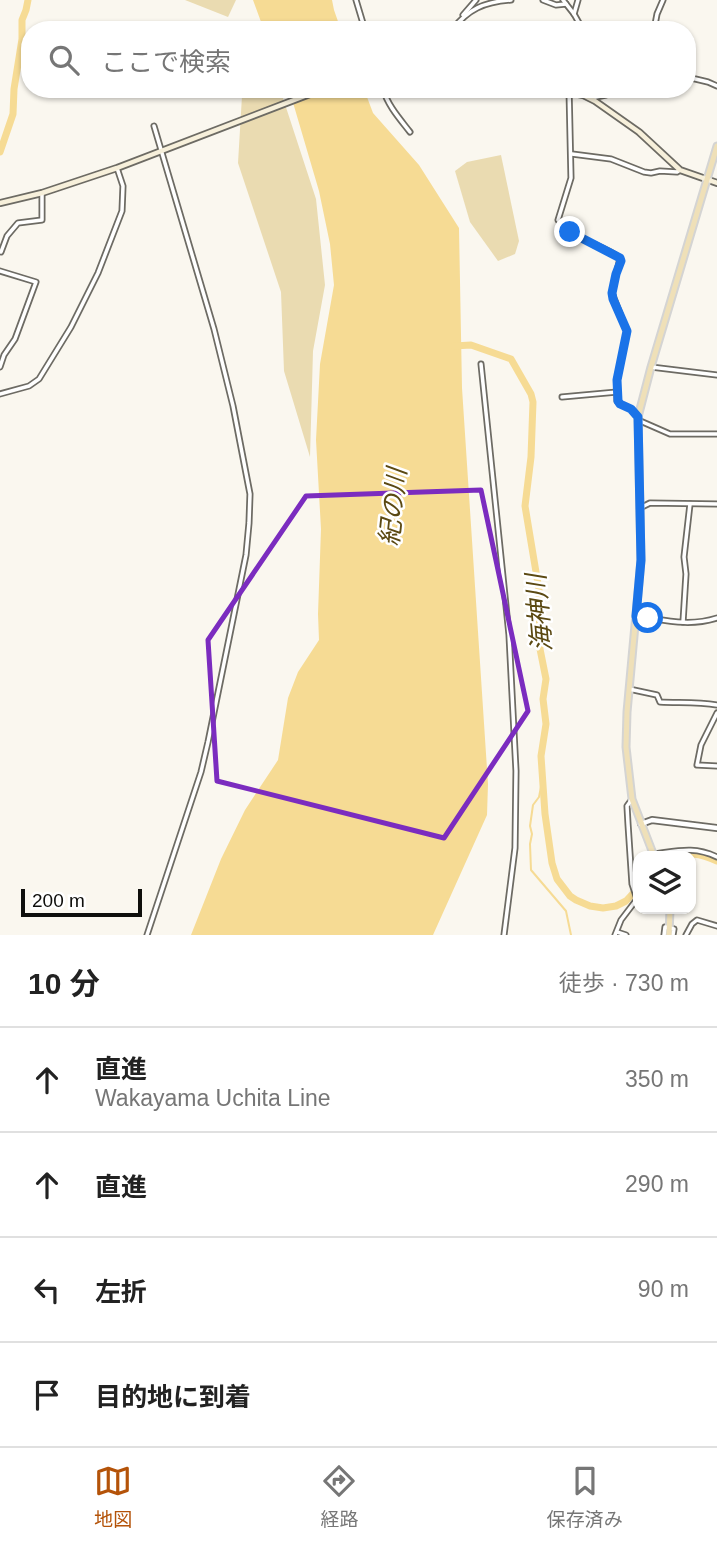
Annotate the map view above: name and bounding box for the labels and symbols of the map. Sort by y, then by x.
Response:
route end [554,216,585,247]
water label: 紀の川 [374,464,412,547]
water label: 海神川 [520,570,557,653]
route start [632,602,663,633]
scale bar [21,886,142,918]

